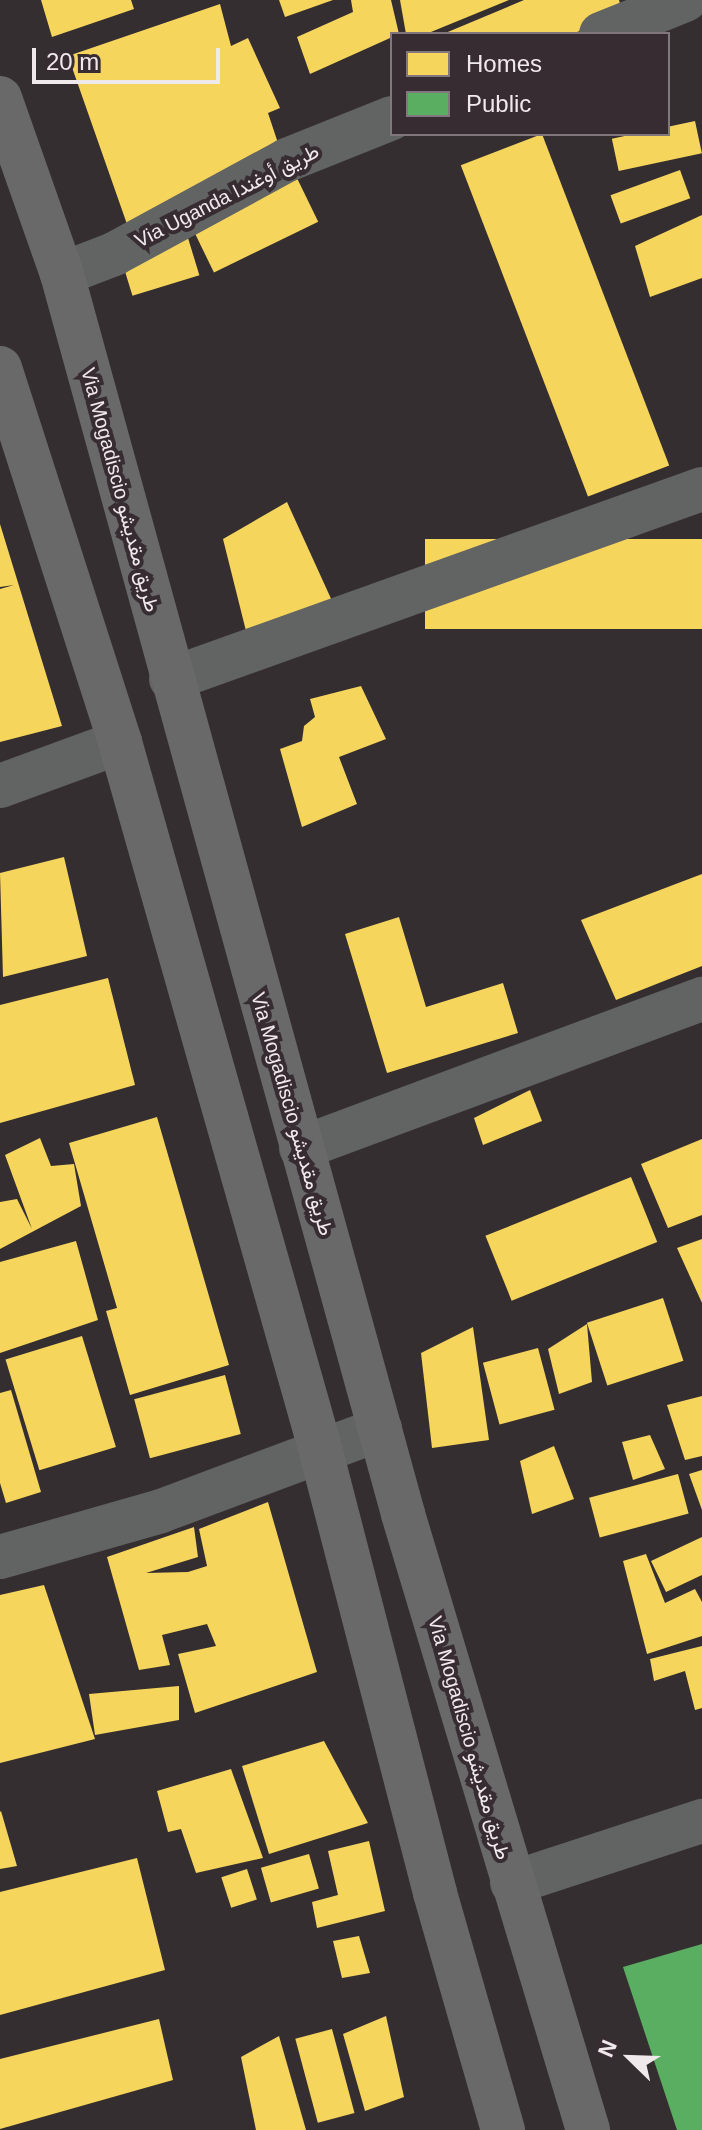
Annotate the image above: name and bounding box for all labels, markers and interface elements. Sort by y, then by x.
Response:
scale bar [36,32,224,82]
legend [390,32,670,136]
text: 20 m [46,48,99,75]
text: Homes [466,50,542,77]
text: Public [466,90,531,117]
street label: Via Uganda طريق أوغندا [131,139,323,253]
street label: Via Mogadiscio طريق مقديشو [76,365,164,615]
street label: Via Mogadiscio طريق مقديشو [246,990,338,1238]
street label: Via Mogadiscio طريق مقديشو [423,1614,515,1862]
north arrow [590,2018,670,2098]
text: N [593,2036,622,2061]

